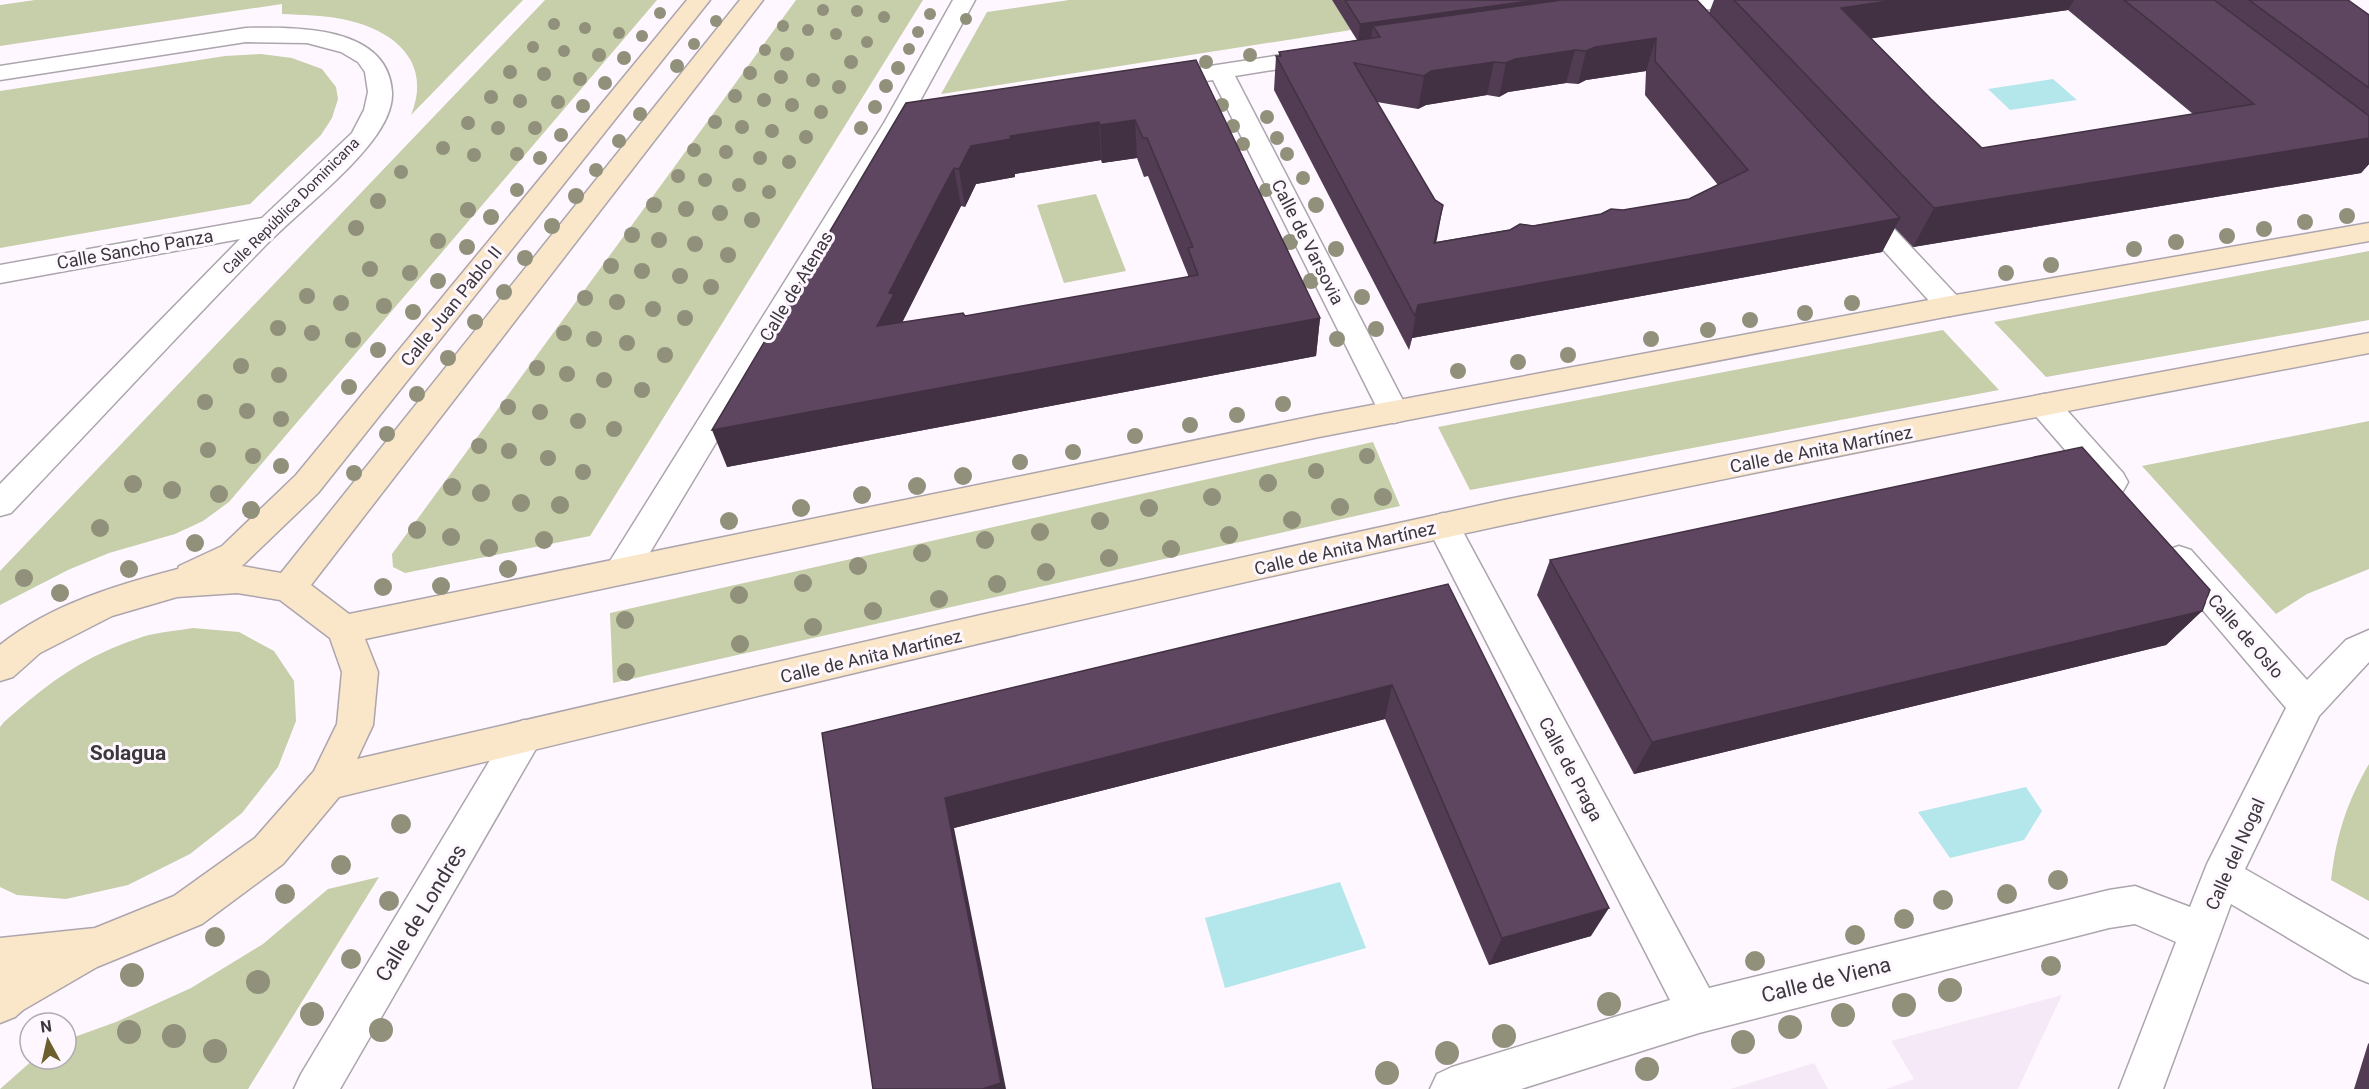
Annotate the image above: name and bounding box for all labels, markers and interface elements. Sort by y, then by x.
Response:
street label: Calle República Dominicana [219,134,363,278]
street label: Calle de Varsovia [1267,176,1349,308]
street label: Calle Sancho Panza [55,225,215,273]
street label: Calle de Atenas [755,227,837,345]
street label: Calle Juan Pablo II [396,242,506,370]
street label: Calle de Anita Martínez [1728,421,1914,477]
street label: Calle de Anita Martínez [1252,517,1438,579]
street label: Calle de Oslo [2204,590,2288,682]
street label: Calle de Anita Martínez [778,625,964,687]
street label: Calle de Praga [1535,713,1607,825]
district label: Solagua [90,741,166,765]
street label: Calle del Nogal [2201,795,2269,913]
street label: Calle de Londres [371,840,471,986]
street label: Calle de Viena [1759,952,1893,1008]
north arrow [18,1011,78,1071]
text: N [39,1016,53,1037]

